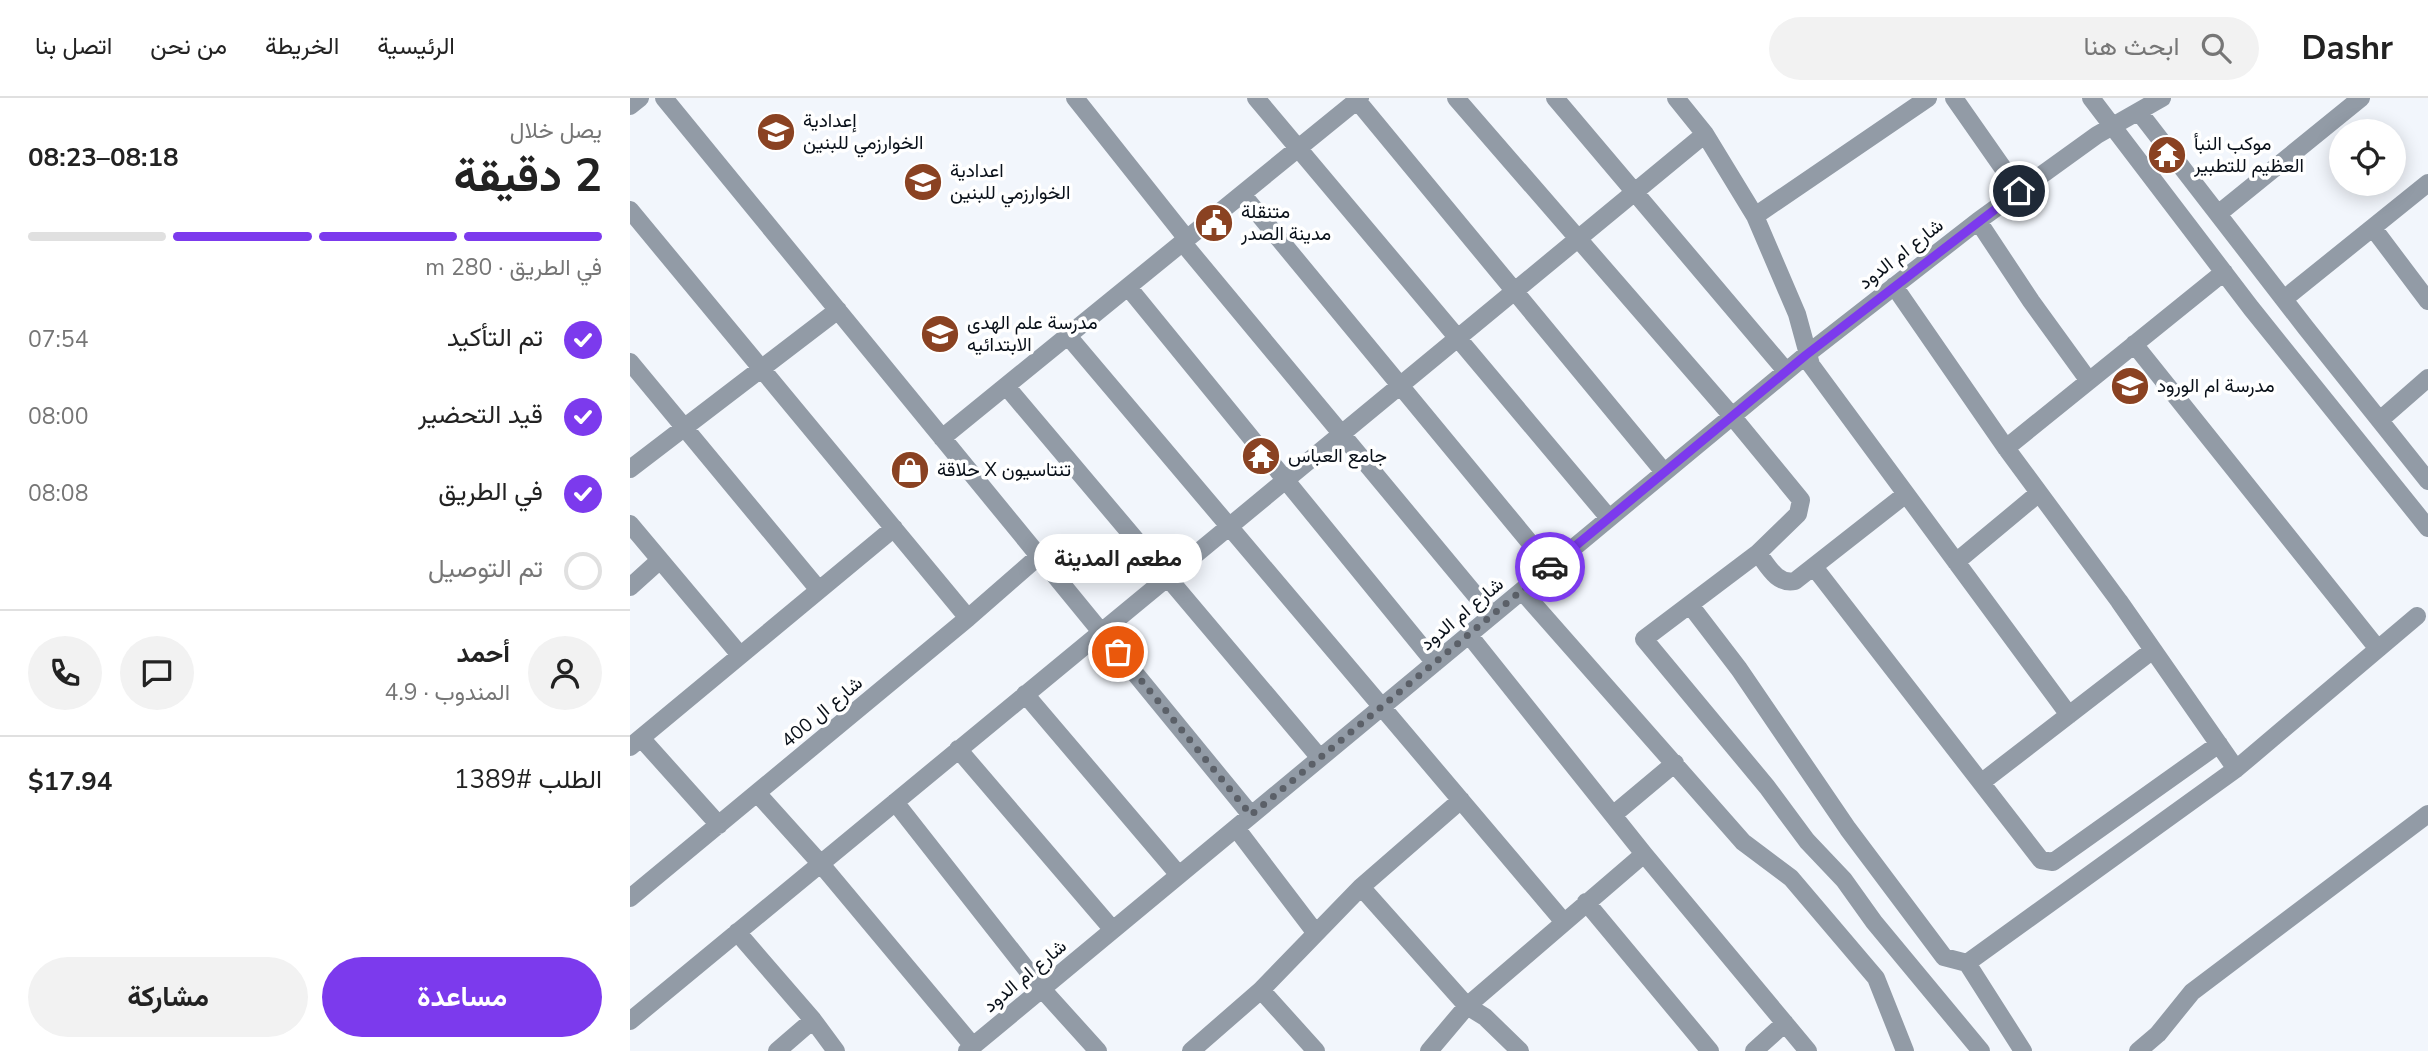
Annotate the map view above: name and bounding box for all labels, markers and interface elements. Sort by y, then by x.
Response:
search box [1769,17,2259,80]
text: Dashr [2301,26,2393,71]
text: ابحث هنا [2084,29,2179,64]
icon: search [2197,29,2235,67]
text: اتصل بنا [35,30,112,62]
text: من نحن [150,30,227,62]
text: الخريطة [265,30,339,62]
text: الرئيسية [377,30,455,62]
place label: إعدادية الخوارزمي للبنين [803,108,923,158]
school or university icon: إعدادية الخوارزمي للبنين [755,111,797,153]
text: يصل خلال [510,115,602,146]
map controls [2329,119,2406,196]
button: locate [2329,119,2406,196]
place label: موكب النبأ العظيم للتطبير [2193,131,2304,179]
temple icon: موكب النبأ العظيم للتطبير [2146,134,2188,176]
text: 08:18–08:23 [28,140,179,175]
text: 2 دقيقة [454,144,602,207]
place label: اعدادية الخوارزمي للبنين [950,158,1070,208]
school or university icon: اعدادية الخوارزمي للبنين [902,161,944,203]
pin [1989,161,2049,221]
icon: home [2000,172,2038,210]
place label: متنقلة مدينة الصدر [1240,199,1331,247]
public building icon: متنقلة مدينة الصدر [1193,202,1235,244]
street label: شارع ام الدود [1853,213,1949,295]
text: في الطريق · 280 m [425,252,602,283]
place label: مدرسة علم الهدى الابتدائيه [967,310,1098,358]
school or university icon: مدرسة علم الهدى الابتدائيه [919,313,961,355]
text: تم التأكيد [447,320,543,355]
icon: check [564,321,602,359]
text: 07:54 [28,324,88,355]
school or university icon: مدرسة ام الورود [2109,365,2151,407]
place label: مدرسة ام الورود [2157,373,2275,399]
text: قيد التحضير [418,397,543,432]
icon: check [564,398,602,436]
text: 08:00 [28,401,88,432]
temple icon: جامع العباس [1240,435,1282,477]
place label: جامع العباس [1288,443,1387,469]
shop icon: حلاقة X تنتاسيون [889,449,931,491]
place label: حلاقة X تنتاسيون [937,457,1071,483]
text: في الطريق [438,474,543,509]
icon: check [564,475,602,513]
text: 08:08 [28,478,88,509]
courier [1515,532,1585,602]
callout: مطعم المدينة [1034,533,1202,582]
text: مطعم المدينة [1054,543,1182,574]
icon: car [1531,548,1569,586]
text: تم التوصيل [428,551,543,586]
street label: شارع ام الدود [1415,572,1509,656]
pin [1088,622,1148,682]
icon: bag [1099,633,1137,671]
button: phone [28,636,102,710]
button: chat [120,636,194,710]
text: أحمد [457,636,510,671]
button: person [528,636,602,710]
street label: شارع ال 400 [776,670,868,754]
text: المندوب · 4.9 [385,677,510,708]
text: الطلب #1389 [454,762,602,797]
text: $17.94 [28,764,112,799]
street label: شارع ام الدود [978,934,1072,1018]
button: مشاركة [28,957,308,1037]
button: مساعدة [322,957,602,1037]

